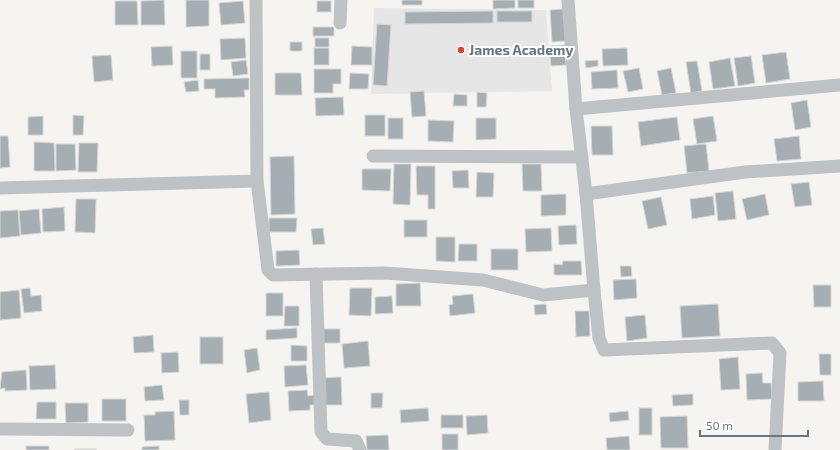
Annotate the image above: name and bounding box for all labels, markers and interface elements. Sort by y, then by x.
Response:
place label: James Academy [469,41,573,58]
marker: James Academy [456,45,466,55]
scale bar [700,412,808,438]
text: 50 m [706,418,733,432]

